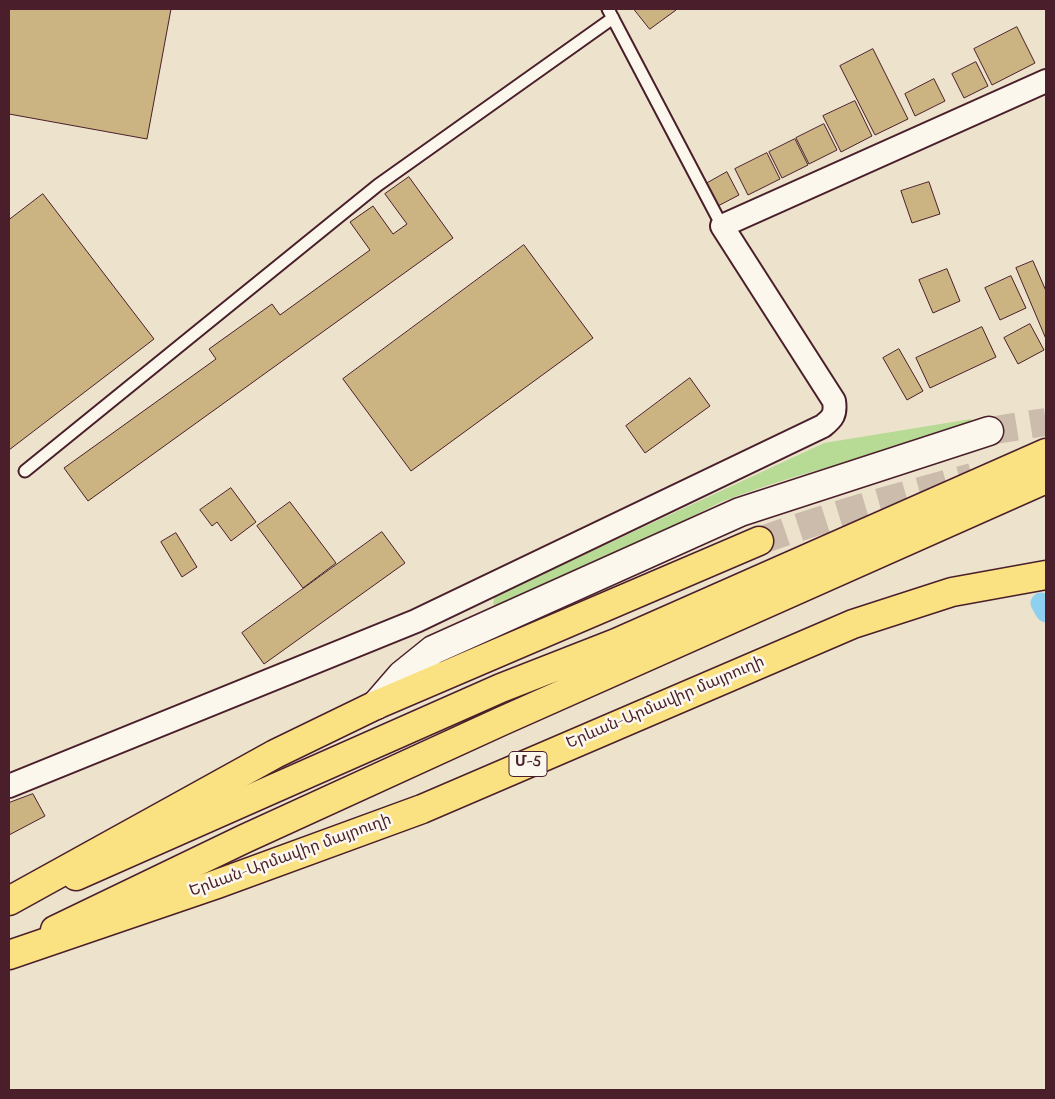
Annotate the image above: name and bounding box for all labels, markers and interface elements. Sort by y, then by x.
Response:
street label: Երևան-Արմավիր մայրուղի [564,653,768,755]
road number: Մ-5 [509,752,547,776]
street label: Երևան-Արմավիր մայրուղի [187,811,395,903]

